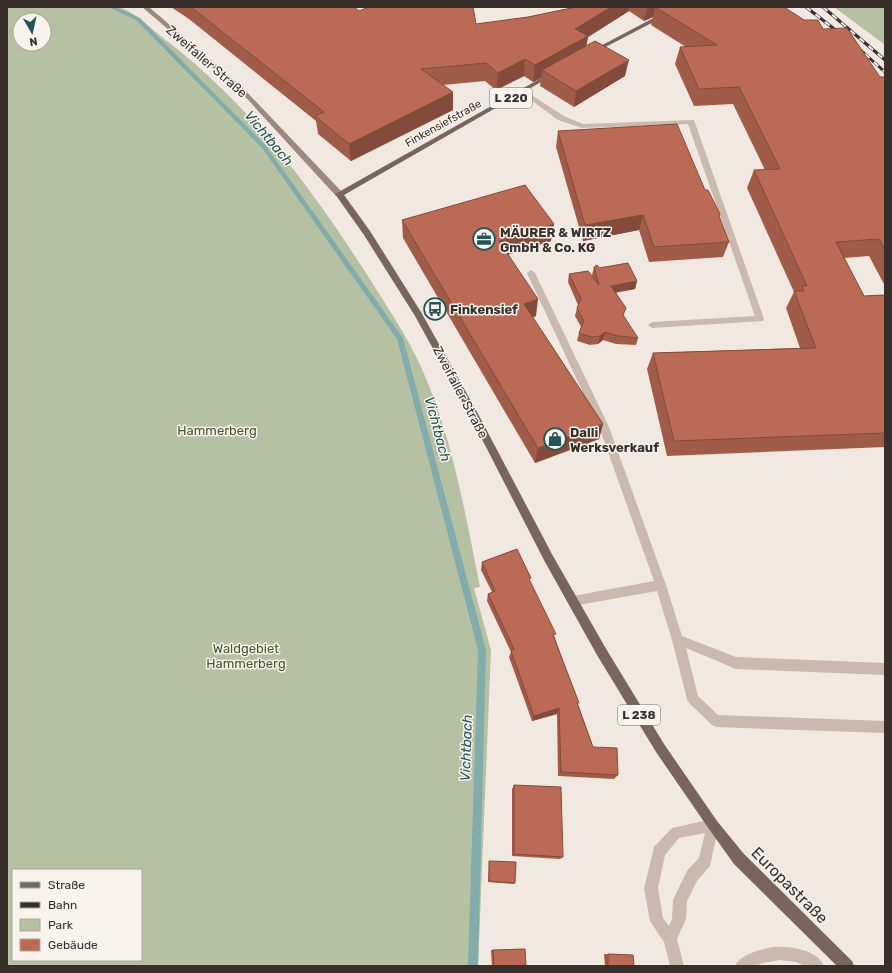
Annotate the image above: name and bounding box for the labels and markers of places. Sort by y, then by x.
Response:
place label: MÄURER & WIRTZ GmbH & Co. KG [500,225,611,255]
office icon: MÄURER & WIRTZ GmbH & Co. KG [471,226,497,252]
bus stop icon: Finkensief [422,296,448,322]
place label: Finkensief [450,302,518,317]
place label: Dalli Werksverkauf [570,425,659,455]
shop icon: Dalli Werksverkauf [542,426,568,452]

